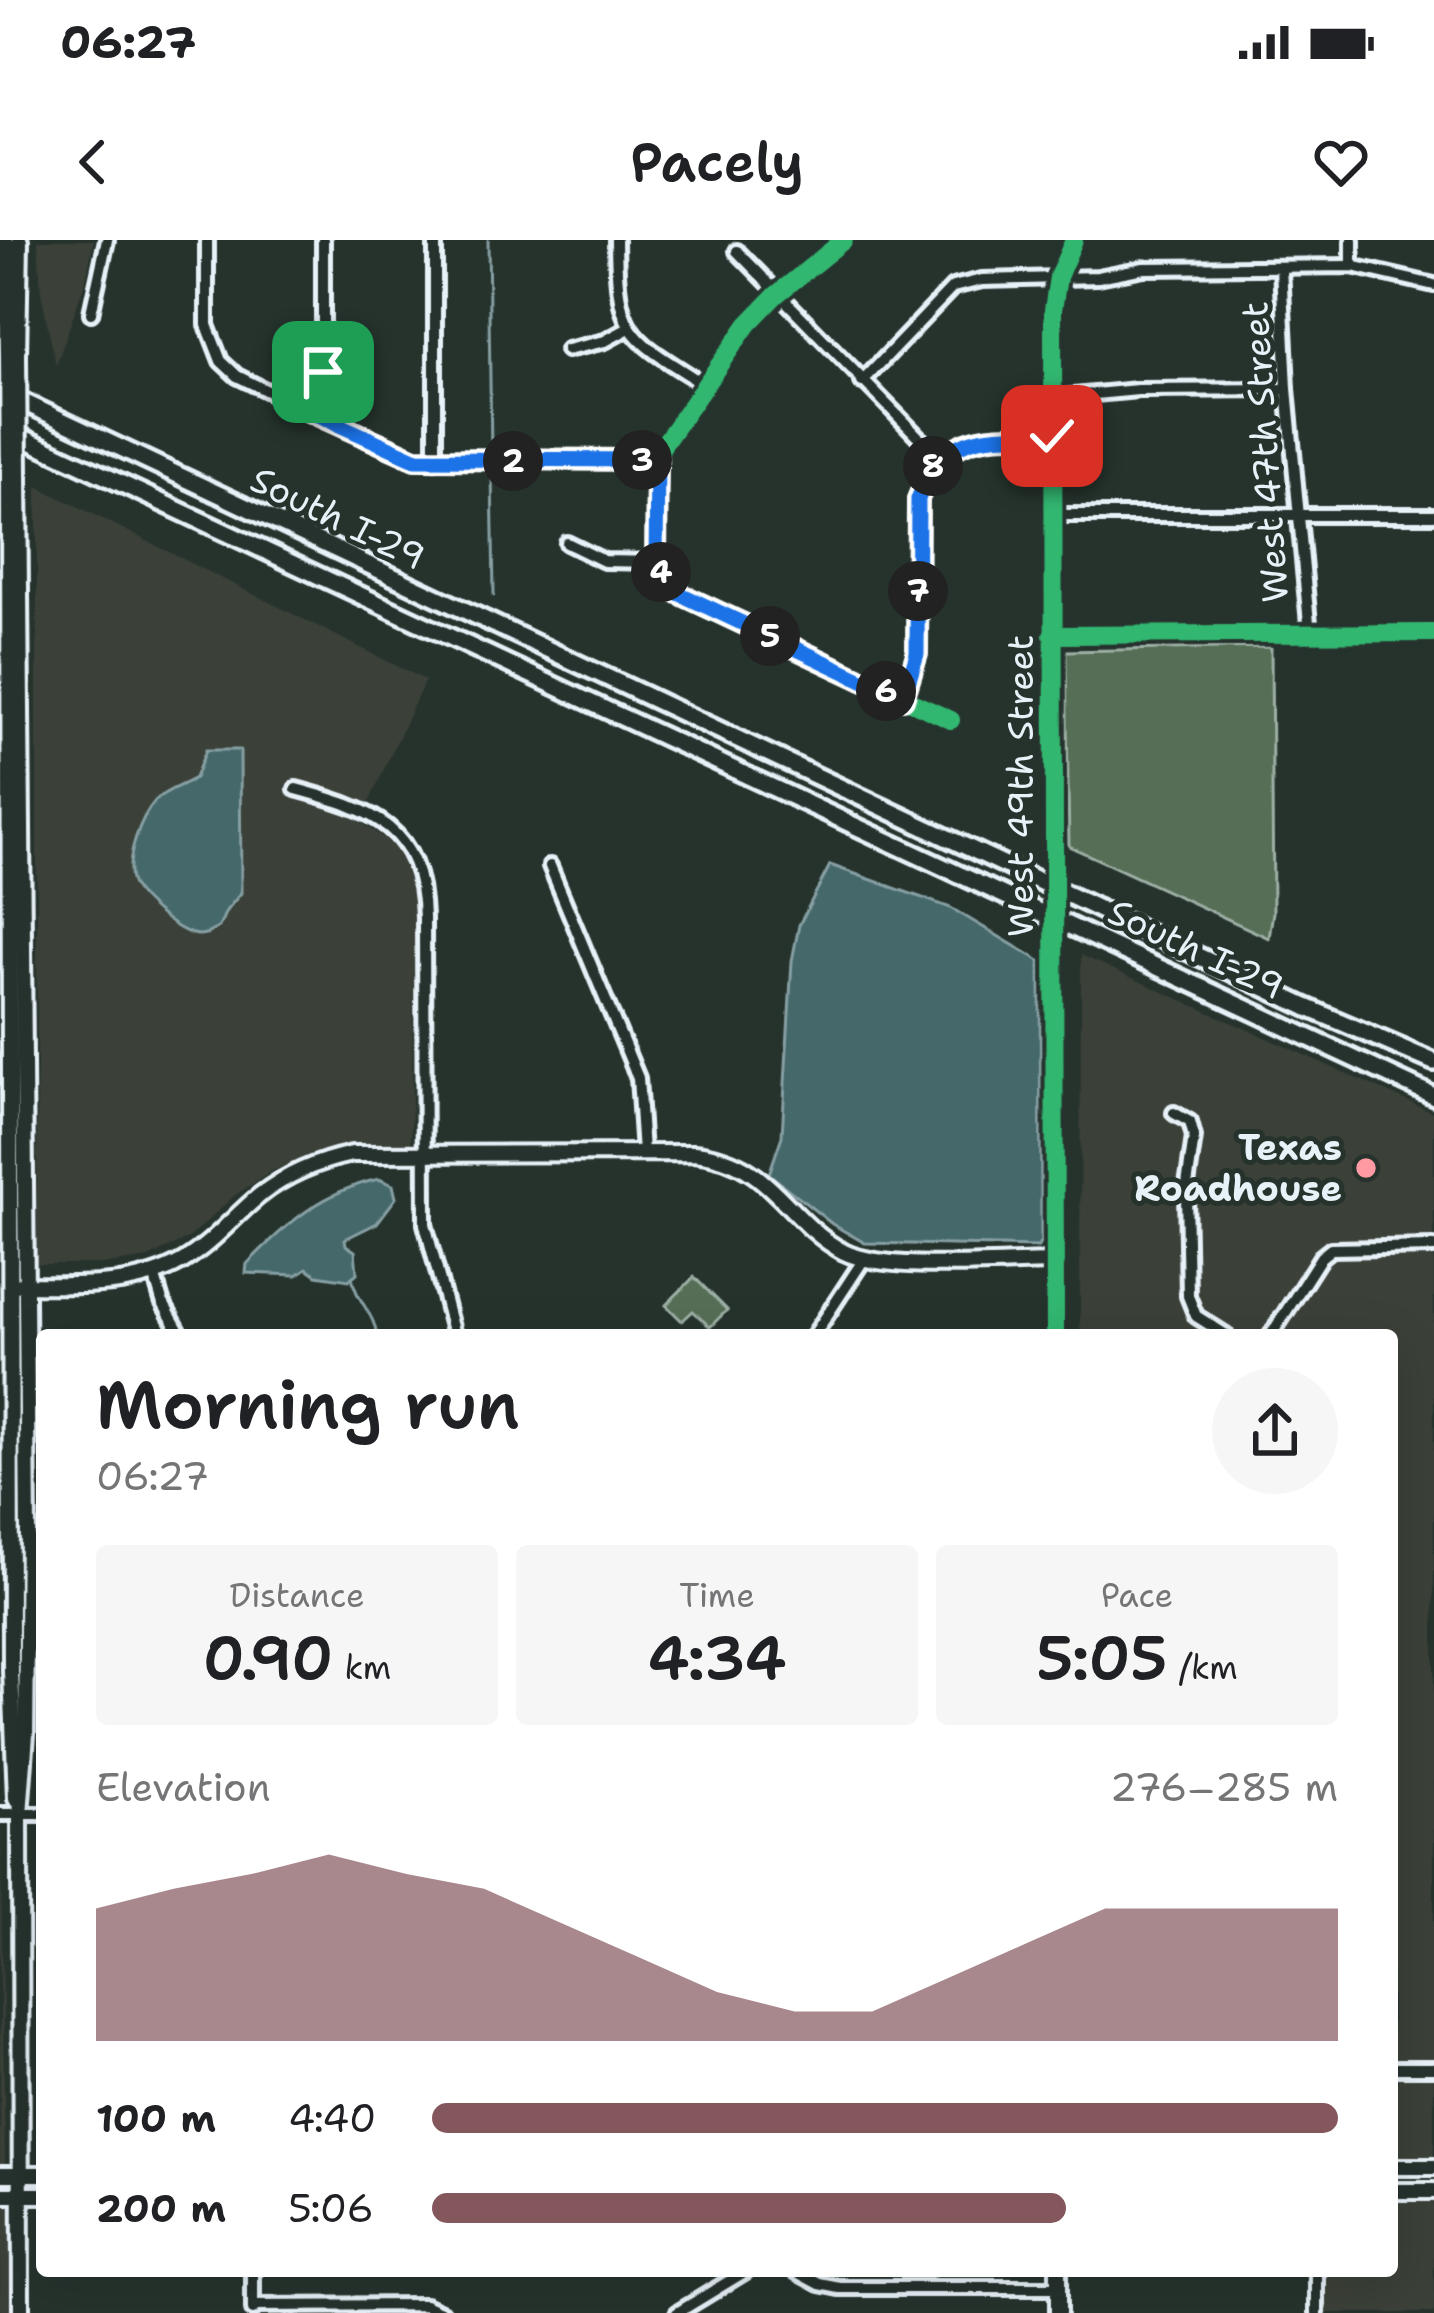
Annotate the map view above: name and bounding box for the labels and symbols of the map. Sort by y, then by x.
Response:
street label: West 47th Street [1230,300,1300,604]
pin [272,321,374,423]
pin [1001,385,1103,487]
pin: 3 [612,430,672,490]
pin: 2 [483,431,543,491]
pin: 8 [903,436,963,496]
street label: South I-29 [243,455,433,581]
pin: 4 [631,542,691,602]
pin: 7 [888,561,948,621]
pin: 5 [740,606,800,666]
street label: West 49th Street [996,635,1045,937]
pin: 6 [856,661,916,721]
street label: South I-29 [1100,887,1292,1011]
place label: Texas Roadhouse [1134,1123,1342,1213]
marker: Texas Roadhouse [1353,1155,1379,1181]

